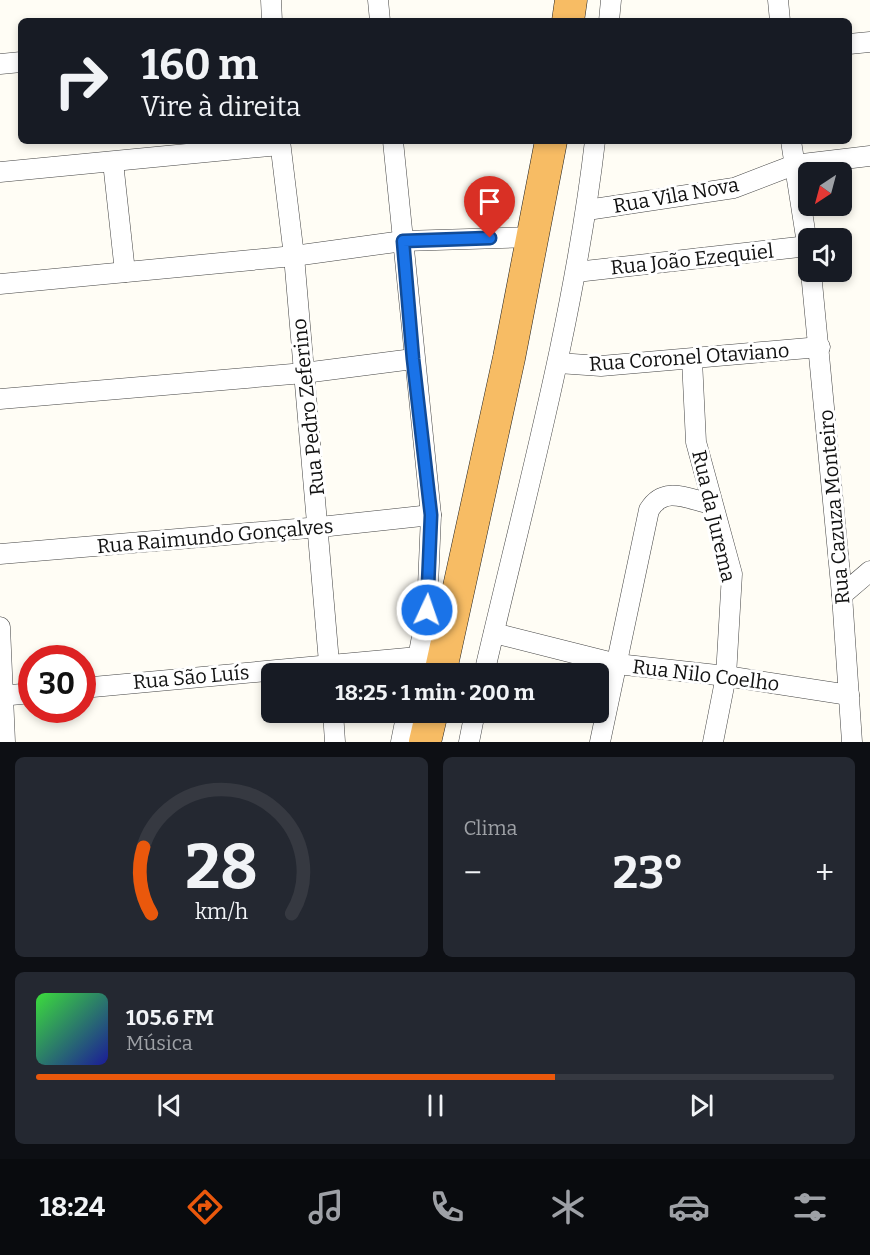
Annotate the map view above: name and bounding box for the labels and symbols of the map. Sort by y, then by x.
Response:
north arrow [798,162,852,216]
street label: Rua Vila Nova [611,172,741,218]
pin [464,176,515,238]
street label: Rua João Ezequiel [609,238,775,279]
street label: Rua Pedro Zeferino [287,317,329,497]
street label: Rua Coronel Otaviano [588,338,790,376]
street label: Rua Cazuza Monteiro [814,409,854,605]
street label: Rua da Jurema [687,448,741,584]
street label: Rua Raimundo Gonçalves [96,514,334,558]
position arrow [395,578,459,642]
speed limit sign: 30 [18,645,96,723]
street label: Rua Nilo Coelho [631,654,781,696]
street label: Rua São Luís [132,660,250,694]

